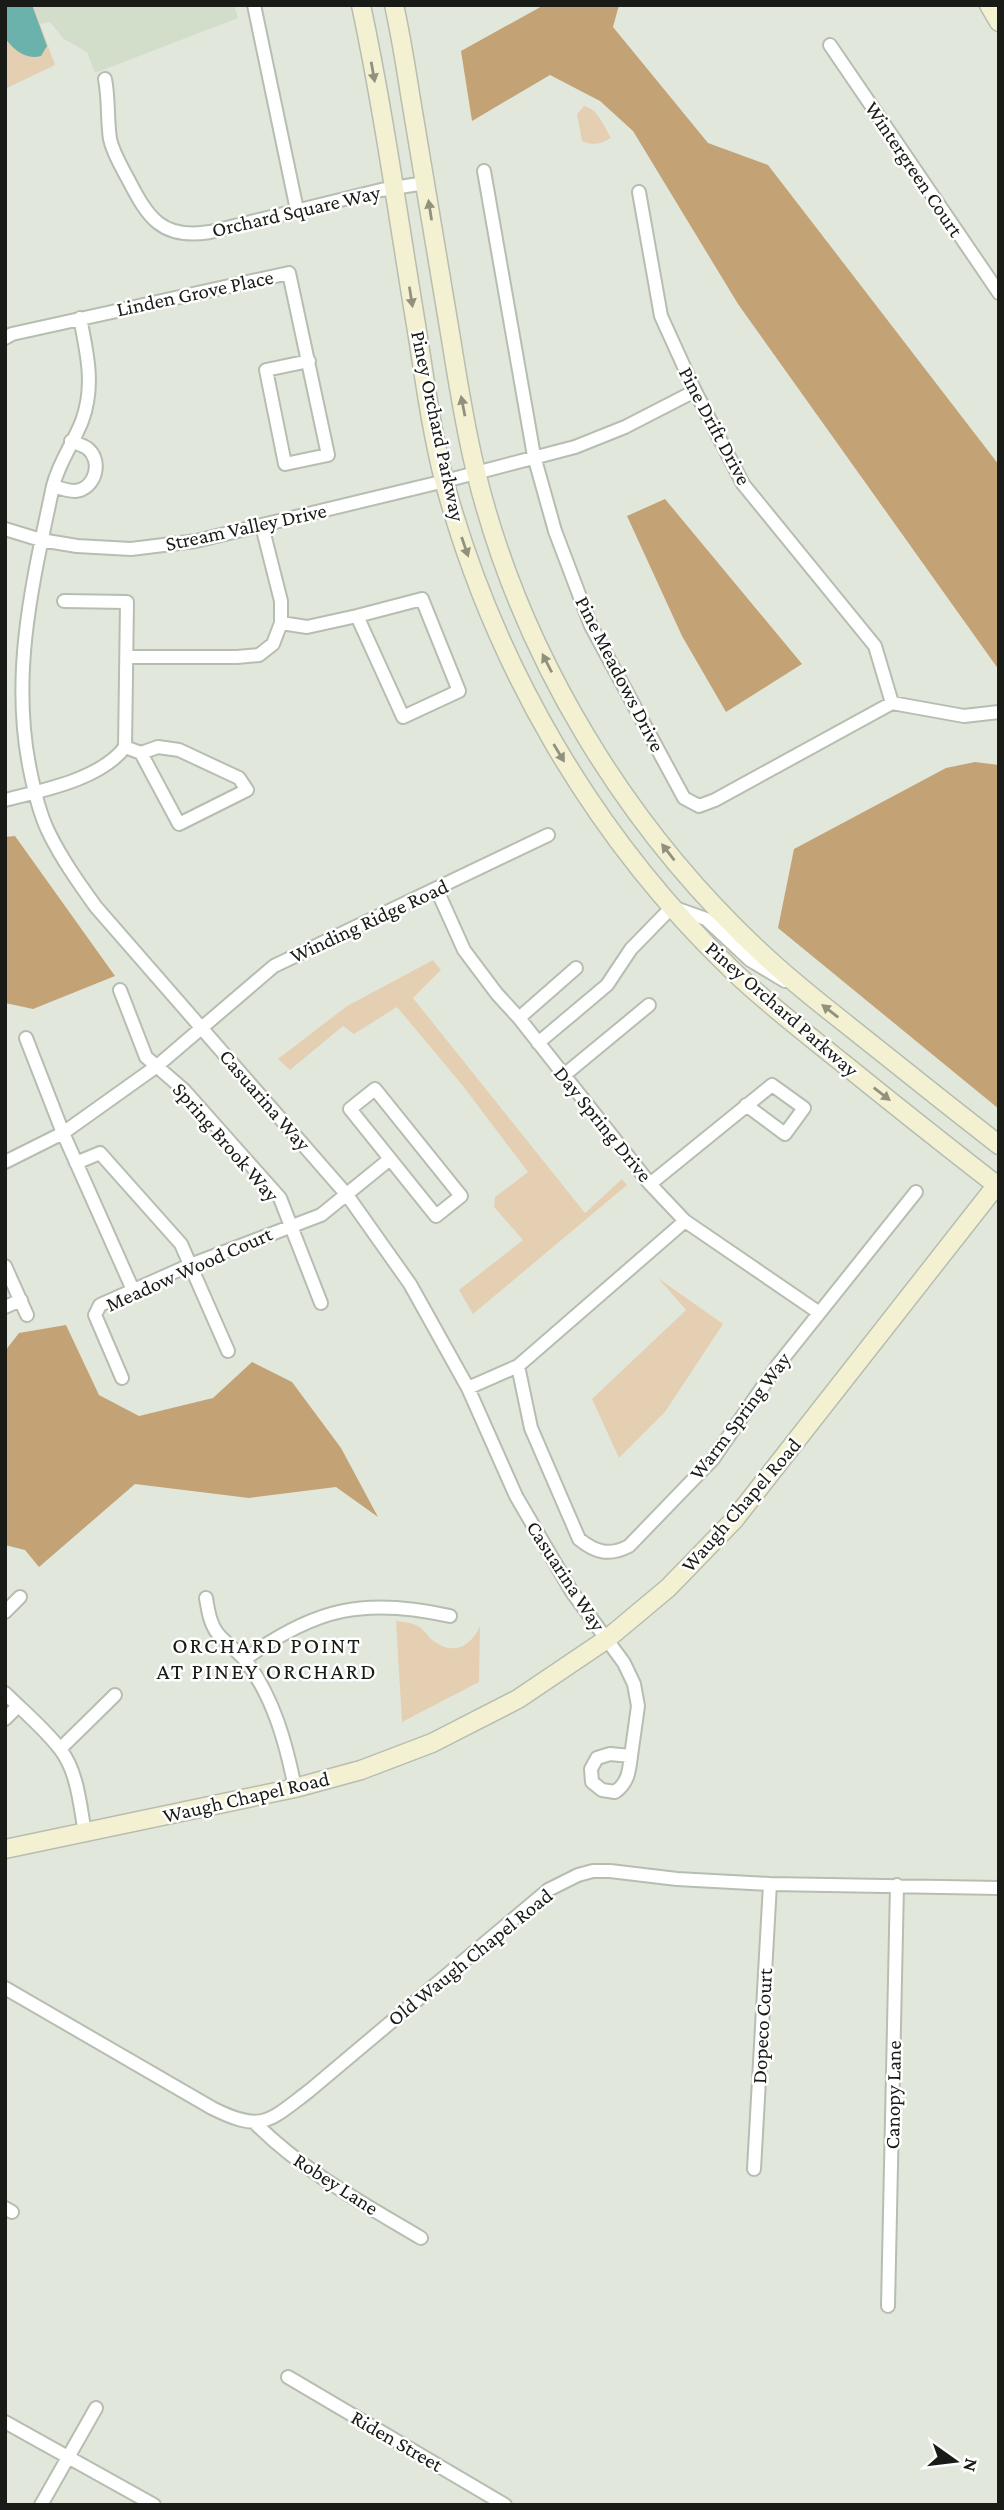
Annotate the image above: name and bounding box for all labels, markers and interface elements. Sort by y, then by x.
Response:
one-way arrow [368,61,379,83]
street label: Wintergreen Court [860,97,969,242]
street label: Orchard Square Way [210,180,383,242]
one-way arrow [424,199,435,221]
street label: Linden Grove Place [114,265,276,321]
one-way arrow [406,286,417,308]
street label: Piney Orchard Parkway [406,328,470,524]
street label: Pine Drift Drive [674,363,756,489]
one-way arrow [457,395,468,417]
street label: Stream Valley Drive [163,498,329,556]
one-way arrow [460,536,471,557]
street label: Pine Meadows Drive [570,592,670,756]
one-way arrow [542,653,553,673]
one-way arrow [553,743,566,762]
one-way arrow [662,843,676,861]
street label: Winding Ridge Road [286,874,452,968]
street label: Piney Orchard Parkway [701,936,863,1082]
one-way arrow [822,1004,840,1019]
street label: Casuarina Way [214,1044,316,1156]
street label: Day Spring Drive [549,1061,657,1187]
street label: Spring Brook Way [168,1077,284,1207]
one-way arrow [872,1087,890,1102]
street label: Meadow Wood Court [102,1221,277,1317]
street label: Warm Spring Way [684,1347,796,1484]
street label: Waugh Chapel Road [676,1433,806,1577]
street label: Casuarina Way [521,1516,611,1636]
district label: ORCHARD POINT AT PINEY ORCHARD [156,1632,378,1684]
street label: Waugh Chapel Road [160,1766,332,1828]
street label: Old Waugh Chapel Road [383,1883,557,2031]
street label: Dopeco Court [747,1966,777,2084]
street label: Canopy Lane [880,2040,906,2150]
street label: Robey Lane [289,2148,383,2220]
street label: Riden Street [347,2405,448,2477]
north arrow [920,2426,990,2496]
text: N [959,2456,983,2474]

